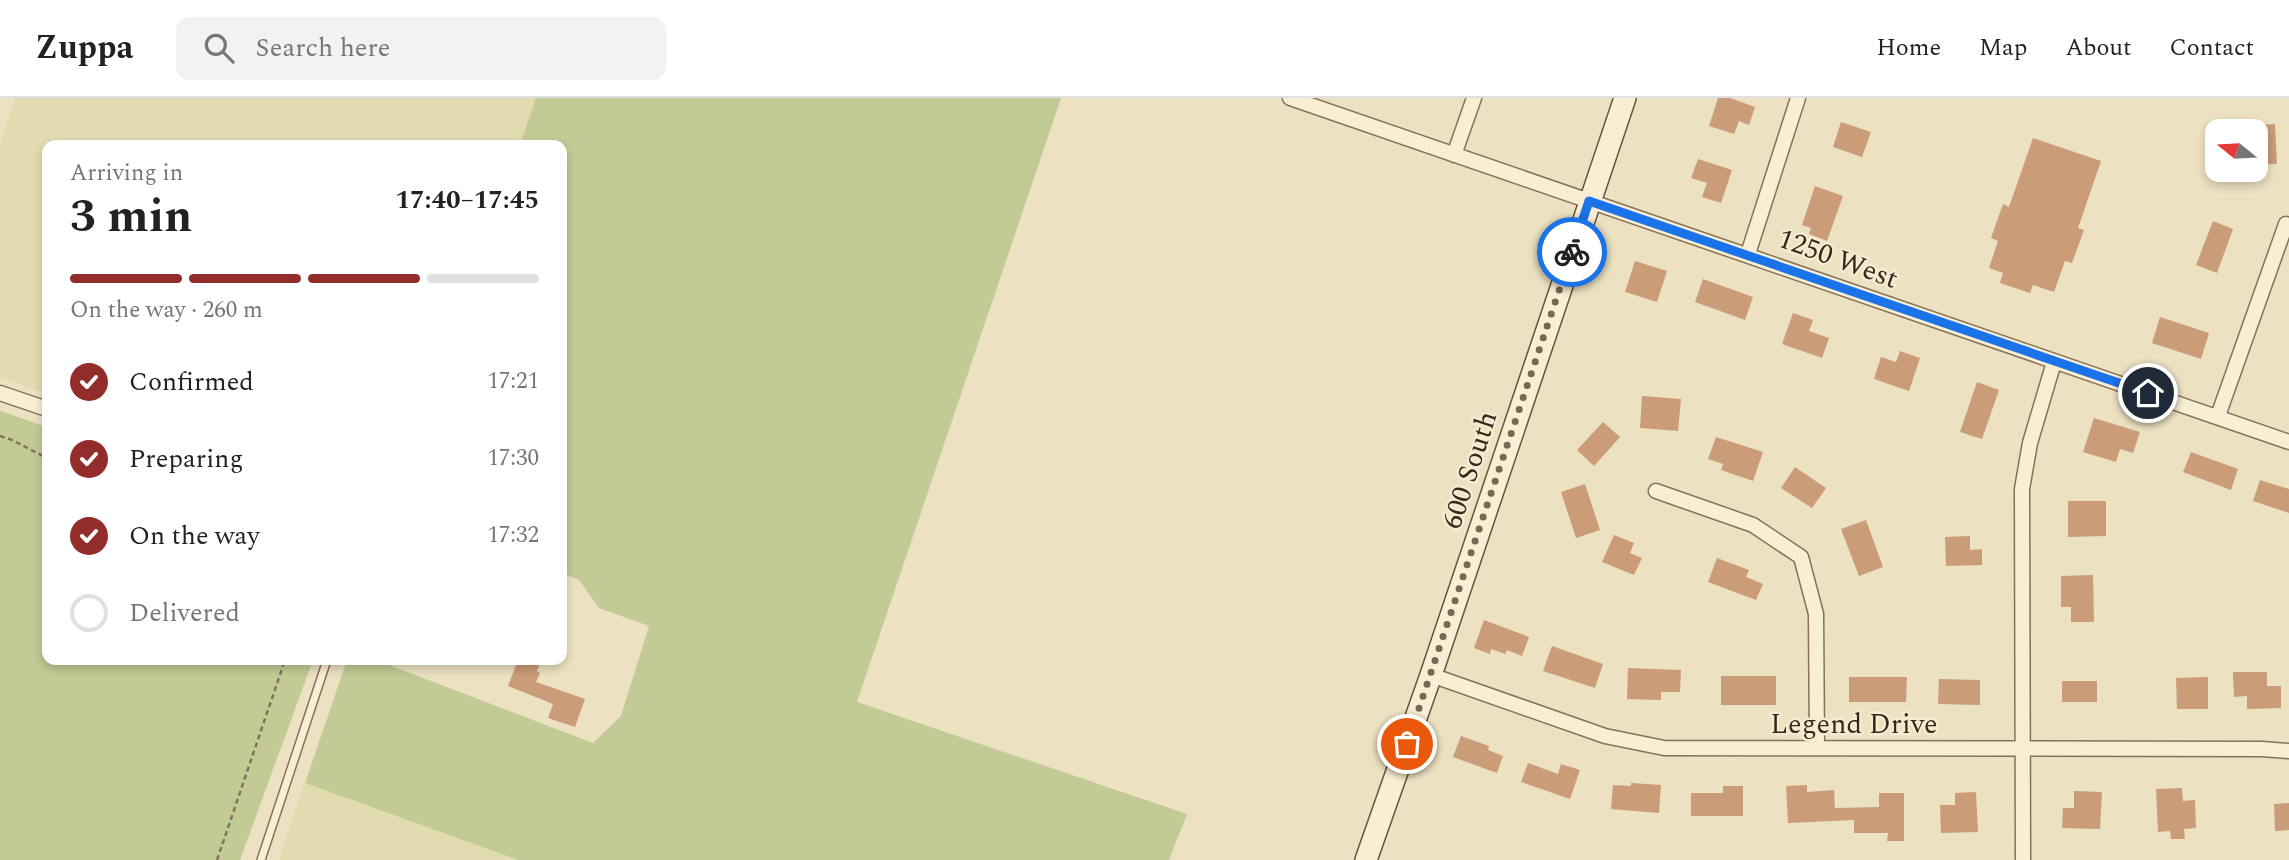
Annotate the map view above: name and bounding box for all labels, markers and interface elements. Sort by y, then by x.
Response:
search box [176,17,666,80]
text: Zuppa [35,23,134,73]
text: Search here [256,28,390,68]
icon: search [200,29,238,67]
text: Home [1876,30,1941,66]
text: Map [1979,30,2027,66]
text: About [2065,30,2131,66]
text: Contact [2169,30,2254,66]
north arrow [2205,119,2268,182]
map controls [2205,119,2268,182]
text: Arriving in [70,156,183,191]
text: 17:40–17:45 [395,180,539,220]
text: 3 min [70,182,192,252]
courier [1537,217,1607,287]
street label: 1250 West [1772,217,1904,301]
icon: bike [1553,233,1591,271]
text: On the way · 260 m [70,293,263,328]
text: Confirmed [129,362,254,402]
icon: check [70,363,108,401]
pin [2118,363,2178,423]
text: 17:21 [487,364,539,399]
icon: home [2129,374,2167,412]
street label: 600 South [1431,406,1509,534]
text: Preparing [129,439,243,479]
icon: check [70,440,108,478]
text: 17:30 [487,441,539,476]
text: On the way [129,516,260,556]
icon: check [70,517,108,555]
text: 17:32 [487,518,539,553]
text: Delivered [129,593,240,633]
street label: Legend Drive [1770,703,1938,746]
pin [1377,714,1437,774]
icon: bag [1388,725,1426,763]

